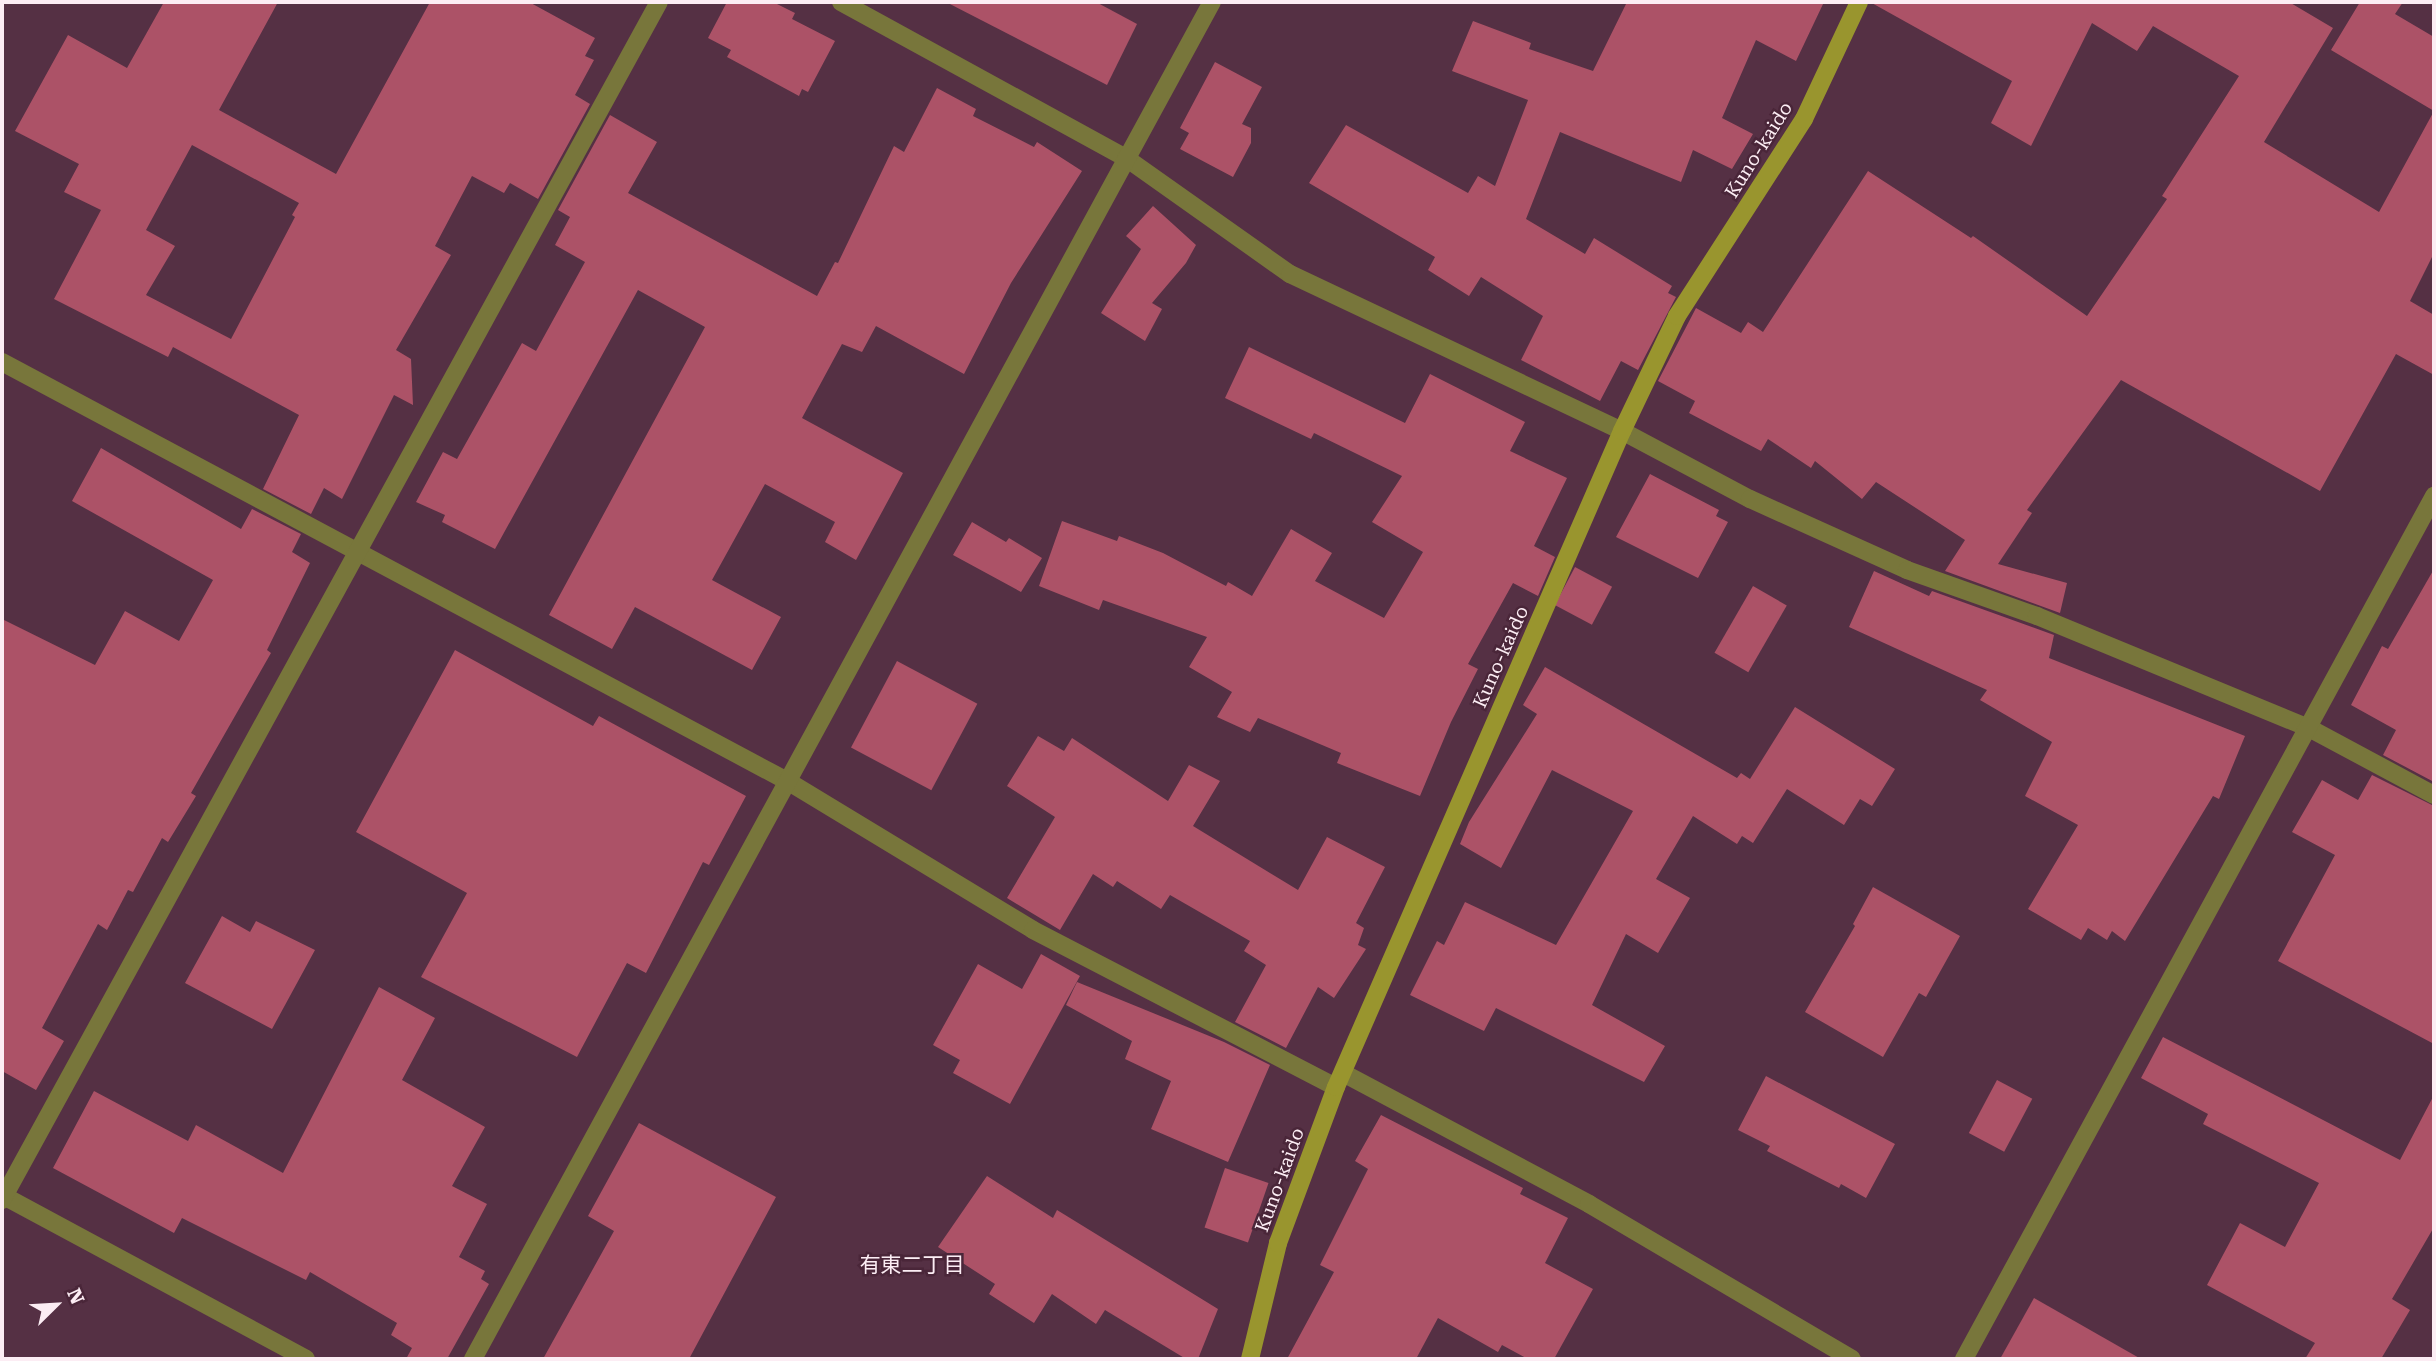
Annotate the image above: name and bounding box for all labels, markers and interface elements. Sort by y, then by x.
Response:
street label: Kuno-kaido [1720,98,1798,202]
street label: Kuno-kaido [1468,603,1534,711]
street label: Kuno-kaido [1251,1125,1309,1235]
district label: 有東二丁目 [860,1252,964,1278]
north arrow [21,1270,91,1340]
text: N [62,1285,89,1308]

